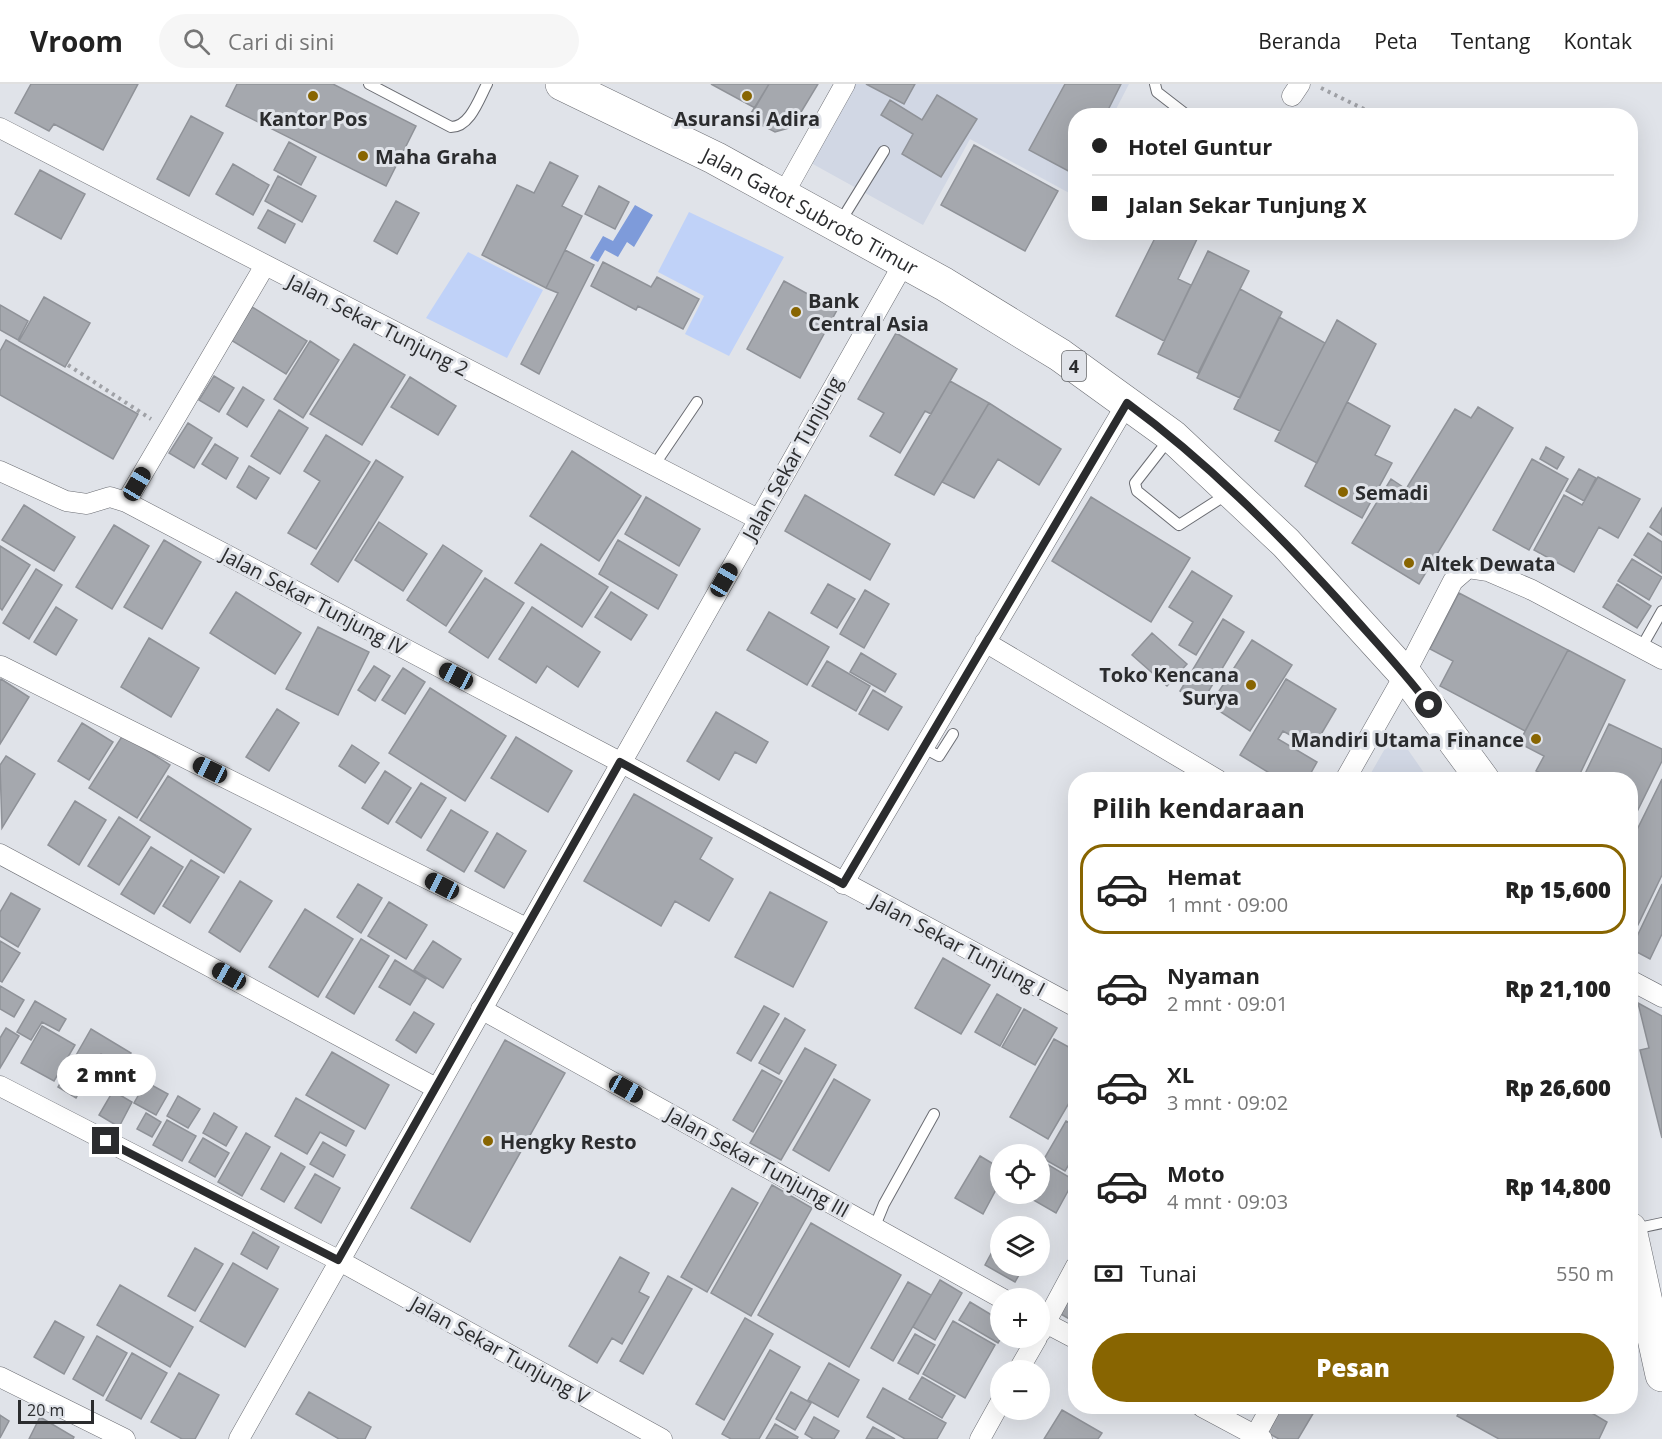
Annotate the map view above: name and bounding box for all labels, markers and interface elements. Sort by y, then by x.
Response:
search box [159,14,579,68]
text: Vroom [30,22,123,60]
icon: search [180,25,213,58]
text: Cari di sini [228,26,334,56]
text: Beranda [1258,27,1341,55]
text: Peta [1374,27,1418,55]
text: Tentang [1451,27,1530,55]
text: Kontak [1563,27,1632,55]
marker: Kantor Pos [306,89,320,103]
marker: Asuransi Adira [740,89,754,103]
place label: Kantor Pos [259,105,367,132]
place label: Asuransi Adira [674,105,820,132]
text: Hotel Guntur [1128,131,1272,161]
street label: Jalan Gatot Subroto Timur [696,140,923,281]
place label: Maha Graha [375,143,497,170]
marker: Maha Graha [356,149,370,163]
text: Jalan Sekar Tunjung X [1128,189,1367,219]
street label: Jalan Sekar Tunjung 2 [281,267,473,382]
place label: Bank Central Asia [808,287,929,337]
marker: Bank Central Asia [789,305,803,319]
road number: 4 [1062,351,1086,381]
street label: Jalan Sekar Tunjung [735,371,848,546]
car [120,464,154,504]
place label: Semadi [1355,479,1428,506]
marker: Semadi [1336,485,1350,499]
street label: Jalan Sekar Tunjung IV [215,540,411,661]
place label: Altek Dewata [1421,550,1556,577]
marker: Altek Dewata [1402,556,1416,570]
car [707,560,741,600]
car [436,660,476,692]
place label: Toko Kencana Surya [1099,661,1239,711]
marker: Toko Kencana Surya [1244,678,1258,692]
route start [1415,691,1442,718]
place label: Mandiri Utama Finance [1290,726,1524,753]
marker: Mandiri Utama Finance [1529,732,1543,746]
car [190,754,230,786]
text: Pilih kendaraan [1092,789,1305,826]
text: Hemat [1167,861,1241,891]
icon: car [1095,862,1149,916]
car [422,870,462,902]
text: Rp 15,600 [1505,874,1611,904]
street label: Jalan Sekar Tunjung I [864,887,1050,1002]
text: 1 mnt · 09:00 [1167,891,1288,918]
car [209,959,249,993]
text: Nyaman [1167,960,1260,990]
icon: car [1095,961,1149,1015]
text: Rp 21,100 [1505,973,1611,1003]
text: 2 mnt · 09:01 [1167,990,1288,1017]
callout: 2 mnt [57,1054,156,1096]
text: XL [1167,1059,1194,1089]
icon: car [1095,1060,1149,1114]
text: 2 mnt [77,1061,136,1088]
car [606,1072,646,1106]
text: Rp 26,600 [1505,1072,1611,1102]
text: 3 mnt · 09:02 [1167,1089,1288,1116]
street label: Jalan Sekar Tunjung III [660,1099,854,1224]
route end [92,1127,119,1154]
place label: Hengky Resto [500,1128,637,1155]
marker: Hengky Resto [481,1134,495,1148]
map controls [990,1144,1050,1420]
button: locate [990,1144,1050,1204]
text: Moto [1167,1158,1225,1188]
icon: car [1095,1159,1149,1213]
text: Rp 14,800 [1505,1171,1611,1201]
text: 4 mnt · 09:03 [1167,1188,1288,1215]
button: layers [990,1216,1050,1276]
icon: cash [1092,1257,1125,1290]
text: Tunai [1140,1258,1197,1288]
text: 550 m [1556,1260,1614,1287]
button: + [990,1288,1050,1348]
street label: Jalan Sekar Tunjung V [404,1289,594,1410]
button: Pesan [1092,1333,1614,1402]
button: − [990,1360,1050,1420]
scale bar [18,1397,94,1424]
text: 20 m [27,1399,64,1421]

